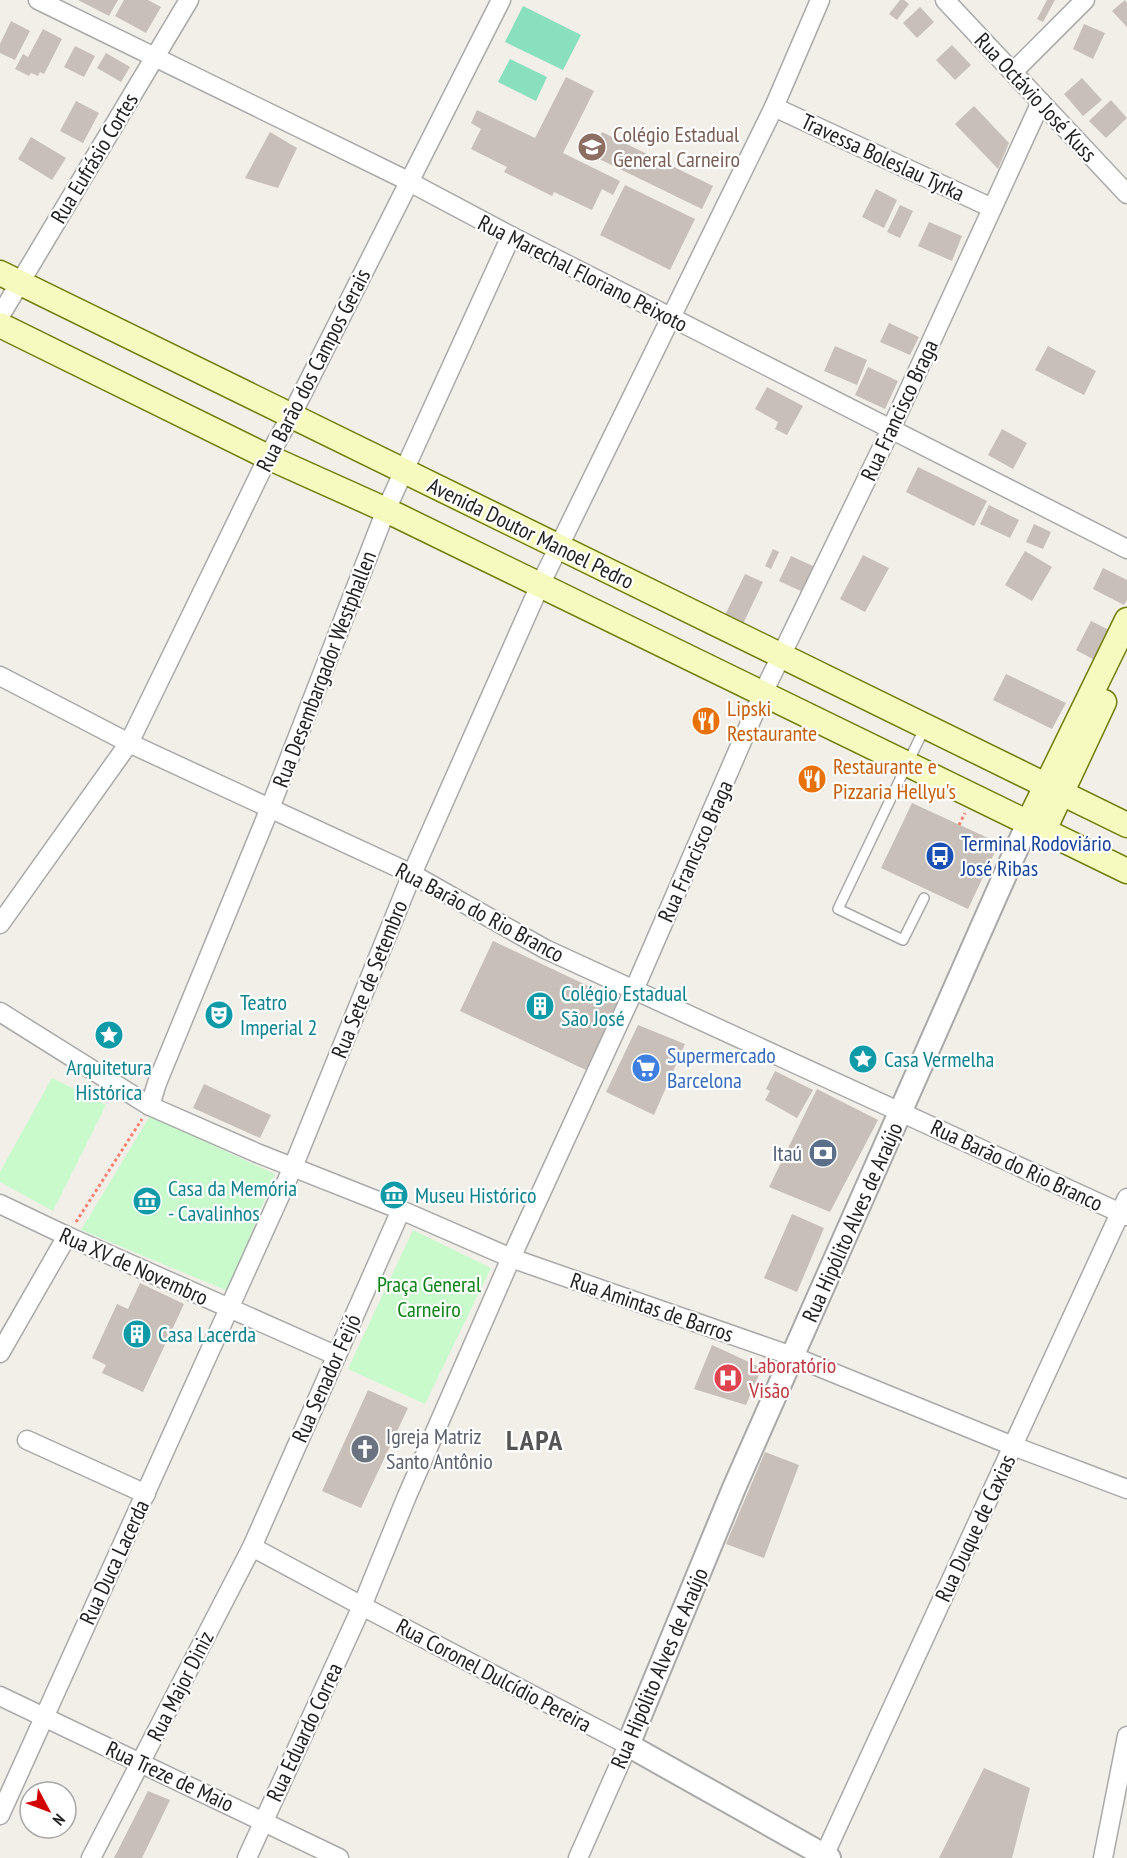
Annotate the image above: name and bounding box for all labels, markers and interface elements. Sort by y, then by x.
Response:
street label: Rua Octávio José Kuss [969,27,1103,167]
street label: Rua Eufrásio Cortes [44,88,144,228]
street label: Travessa Boleslau Tyrka [797,107,969,207]
place label: Colégio Estadual General Carneiro [613,120,740,173]
school or university icon: Colégio Estadual General Carneiro [576,131,608,163]
street label: Rua Marechal Floriano Peixoto [474,208,692,338]
street label: Rua Barão dos Campos Gerais [250,264,376,476]
street label: Rua Francisco Braga [854,335,944,485]
street label: Avenida Doutor Manoel Pedro [423,471,639,595]
street label: Rua Desembargador Westphallen [266,547,382,791]
place label: Lipski Restaurante [727,694,817,747]
restaurant icon: Lipski Restaurante [690,705,722,737]
place label: Restaurante e Pizzaria Hellyu's [833,752,956,805]
restaurant icon: Restaurante e Pizzaria Hellyu's [796,763,828,795]
street label: Rua Francisco Braga [651,776,739,926]
place label: Terminal Rodoviário José Ribas [960,829,1111,882]
bus stop icon: Terminal Rodoviário José Ribas [924,840,956,872]
street label: Rua Barão do Rio Branco [391,856,569,968]
street label: Rua Sete de Setembro [325,896,413,1062]
place label: Colégio Estadual São José [561,979,688,1032]
place label: Teatro Imperial 2 [240,988,317,1041]
building icon: Colégio Estadual São José [524,990,556,1022]
theatre icon: Teatro Imperial 2 [203,999,235,1031]
place icon: Arquitetura Histórica [93,1019,125,1051]
place label: Supermercado Barcelona [667,1041,776,1094]
place icon: Casa Vermelha [847,1043,879,1075]
place label: Casa Vermelha [884,1045,994,1073]
supermarket icon: Supermercado Barcelona [630,1052,662,1084]
place label: Arquitetura Histórica [66,1053,152,1106]
street label: Rua Barão do Rio Branco [926,1113,1108,1217]
street label: Rua Hipólito Alves de Araújo [795,1118,909,1326]
bank icon: Itaú [807,1137,839,1169]
place label: Itaú [772,1139,802,1167]
place label: Casa da Memória - Cavalinhos [168,1174,297,1227]
museum icon: Museu Histórico [378,1179,410,1211]
place label: Museu Histórico [415,1181,536,1209]
museum icon: Casa da Memória - Cavalinhos [131,1185,163,1217]
street label: Rua XV de Novembro [55,1221,213,1311]
street label: Rua Amintas de Barros [567,1266,737,1348]
park label: Praça General Carneiro [377,1270,482,1323]
street label: Rua Senador Feijó [285,1310,367,1446]
building icon: Casa Lacerda [121,1318,153,1350]
place label: Casa Lacerda [158,1320,256,1348]
place label: Laboratório Visão [748,1351,836,1404]
hospital icon: Laboratório Visão [712,1362,744,1394]
district label: LAPA [506,1421,564,1458]
place label: Igreja Matriz Santo Antônio [386,1422,493,1475]
church icon: Igreja Matriz Santo Antônio [349,1433,381,1465]
street label: Rua Duque de Caxias [929,1450,1021,1606]
street label: Rua Duca Lacerda [73,1495,155,1629]
street label: Rua Hipólito Alves de Araújo [604,1563,714,1773]
street label: Rua Coronel Dulcídio Pereira [392,1612,596,1738]
street label: Rua Major Diniz [140,1626,220,1746]
street label: Rua Eduardo Correa [260,1658,348,1806]
street label: Rua Treze de Maio [102,1734,238,1818]
north arrow [18,1780,78,1840]
text: N [49,1810,70,1830]

